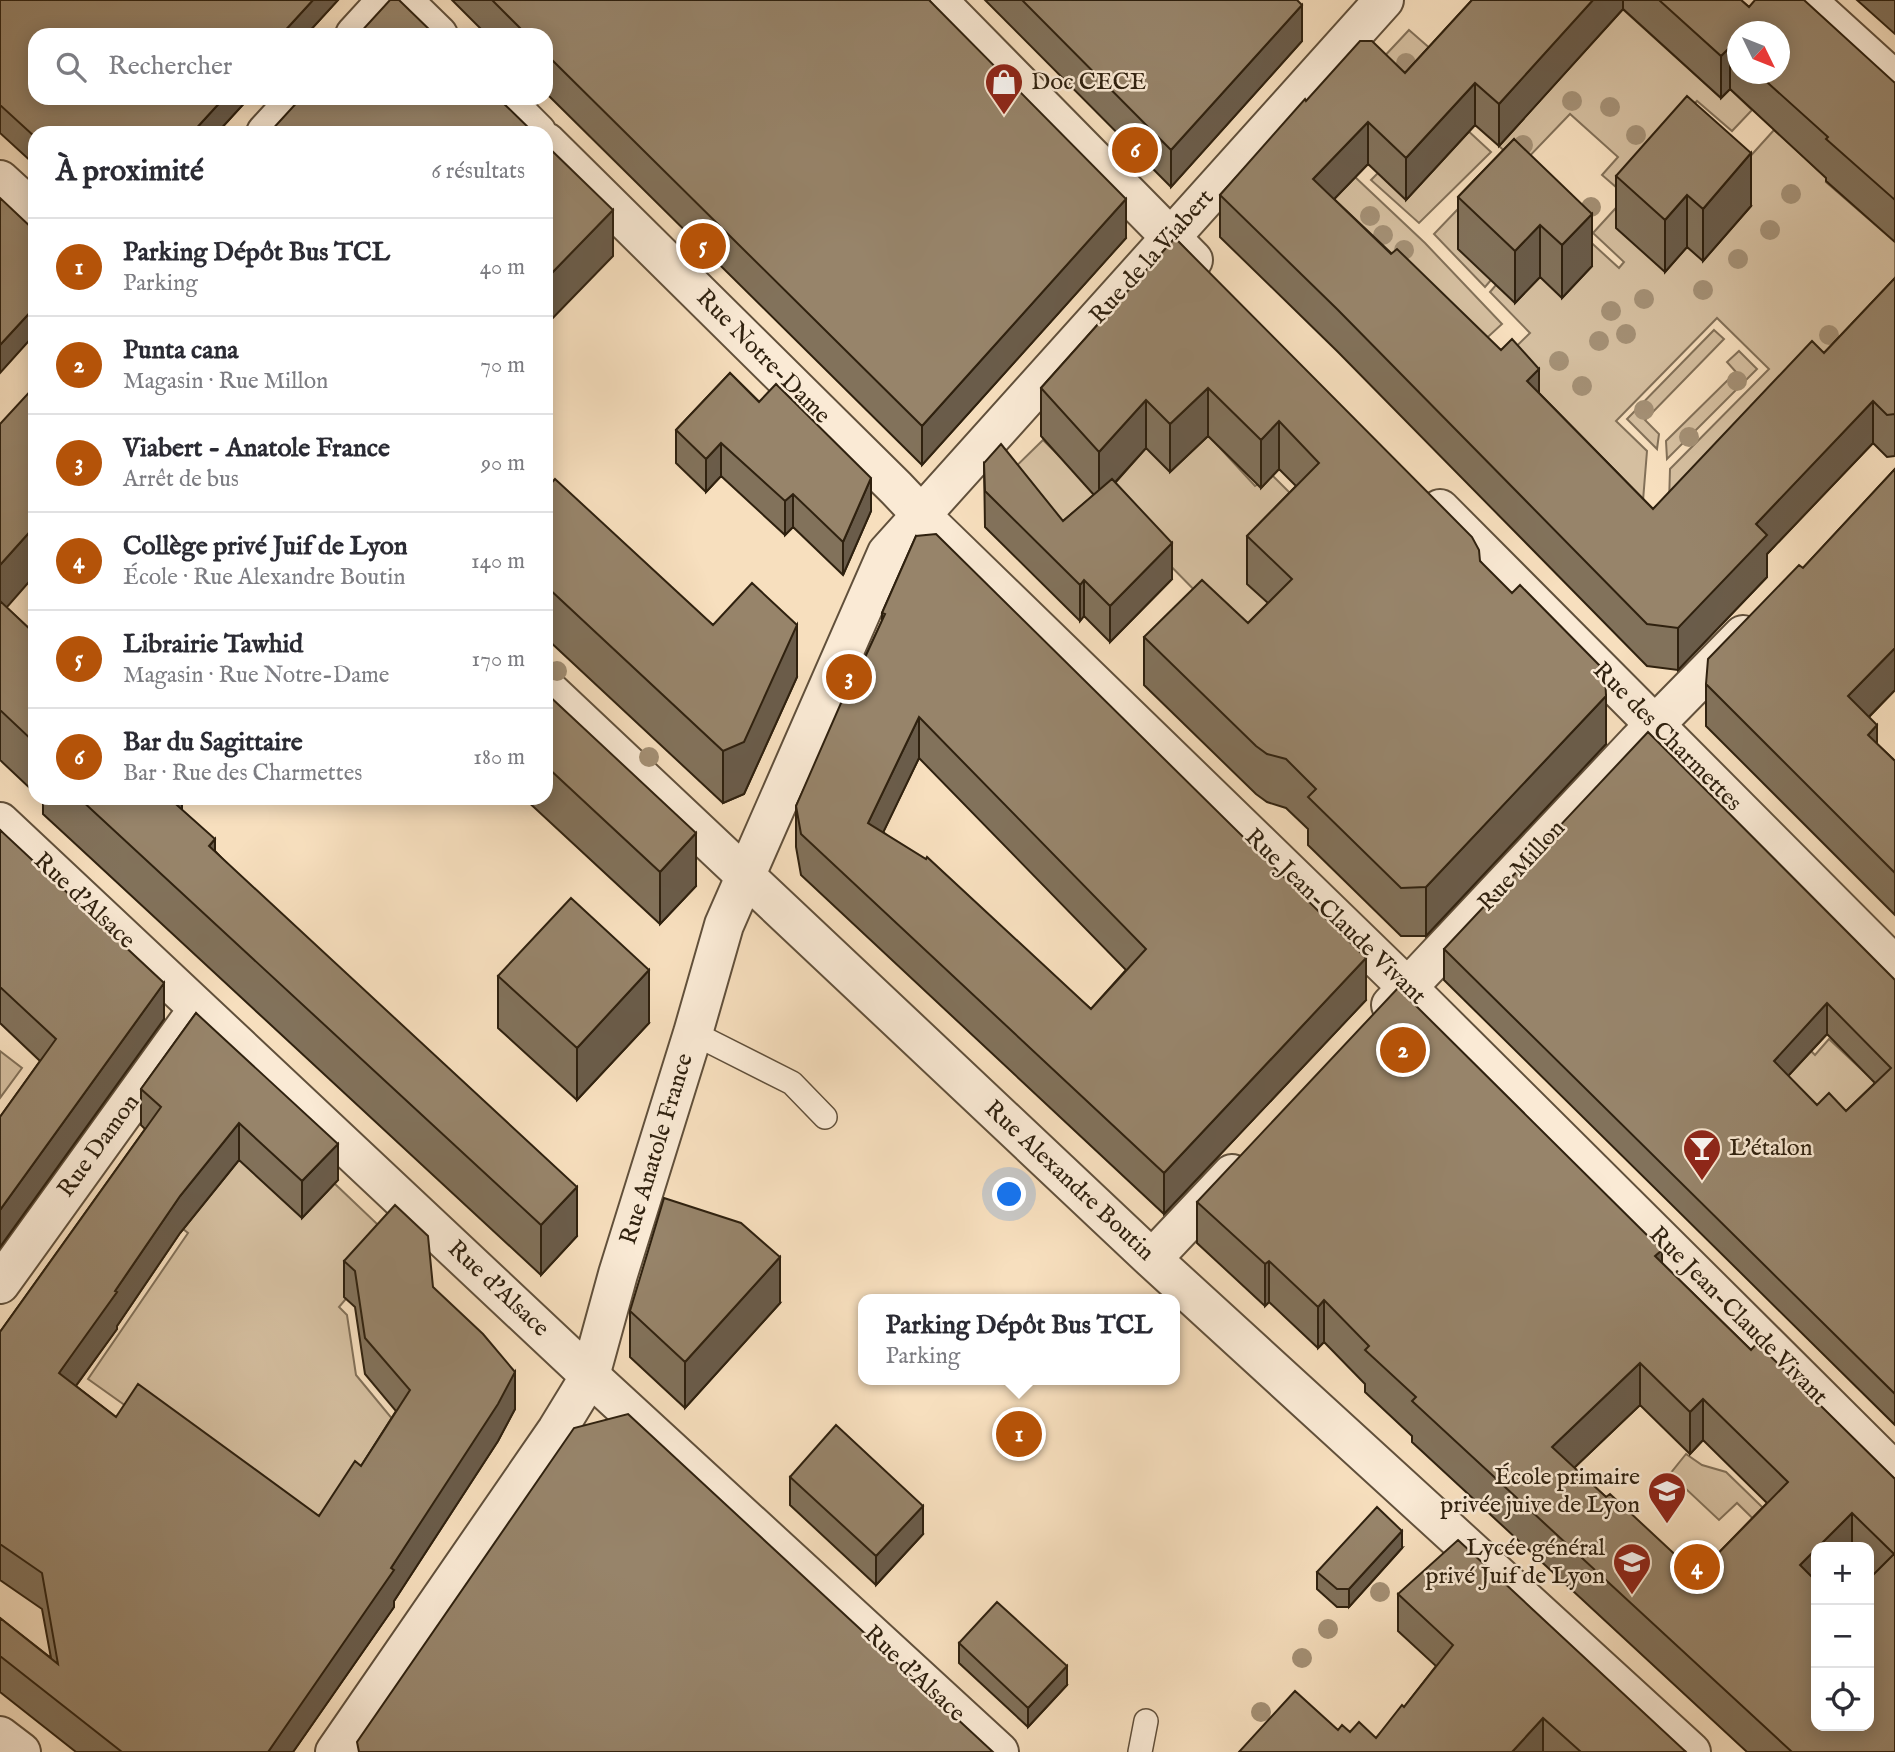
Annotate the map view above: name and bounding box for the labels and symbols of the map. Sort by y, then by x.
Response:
north arrow [1727,21,1790,84]
shop icon: Doc CECE [983,61,1025,116]
place label: Doc CECE [1031,67,1146,98]
pin: 6 [1112,124,1158,176]
street label: Rue de la Viabert [1083,183,1221,331]
pin: 5 [680,220,726,272]
street label: Rue Notre-Dame [689,283,837,431]
pin: 3 [826,651,872,703]
street label: Rue des Charmettes [1586,656,1748,818]
street label: Rue Millon [1472,813,1573,918]
street label: Rue Jean-Claude Vivant [1238,822,1432,1012]
street label: Rue d'Alsace [27,846,141,956]
pin: 2 [1380,1024,1426,1076]
street label: Rue Anatole France [613,1050,701,1248]
street label: Rue Damon [51,1088,147,1204]
street label: Rue Alexandre Boutin [977,1094,1161,1268]
bar icon: L'étalon [1681,1127,1723,1182]
place label: L'étalon [1729,1133,1813,1164]
your location [992,1177,1026,1211]
street label: Rue Jean-Claude Vivant [1642,1220,1834,1412]
street label: Rue d'Alsace [441,1234,555,1344]
pin: 1 [996,1408,1042,1460]
place label: École primaire privée juive de Lyon [1440,1462,1640,1521]
school or university icon: École primaire privée juive de Lyon [1646,1470,1688,1525]
place label: Lycée général privé Juif de Lyon [1426,1533,1605,1592]
school or university icon: Lycée général privé Juif de Lyon [1611,1541,1653,1596]
pin: 4 [1674,1541,1720,1593]
street label: Rue d'Alsace [857,1619,971,1729]

